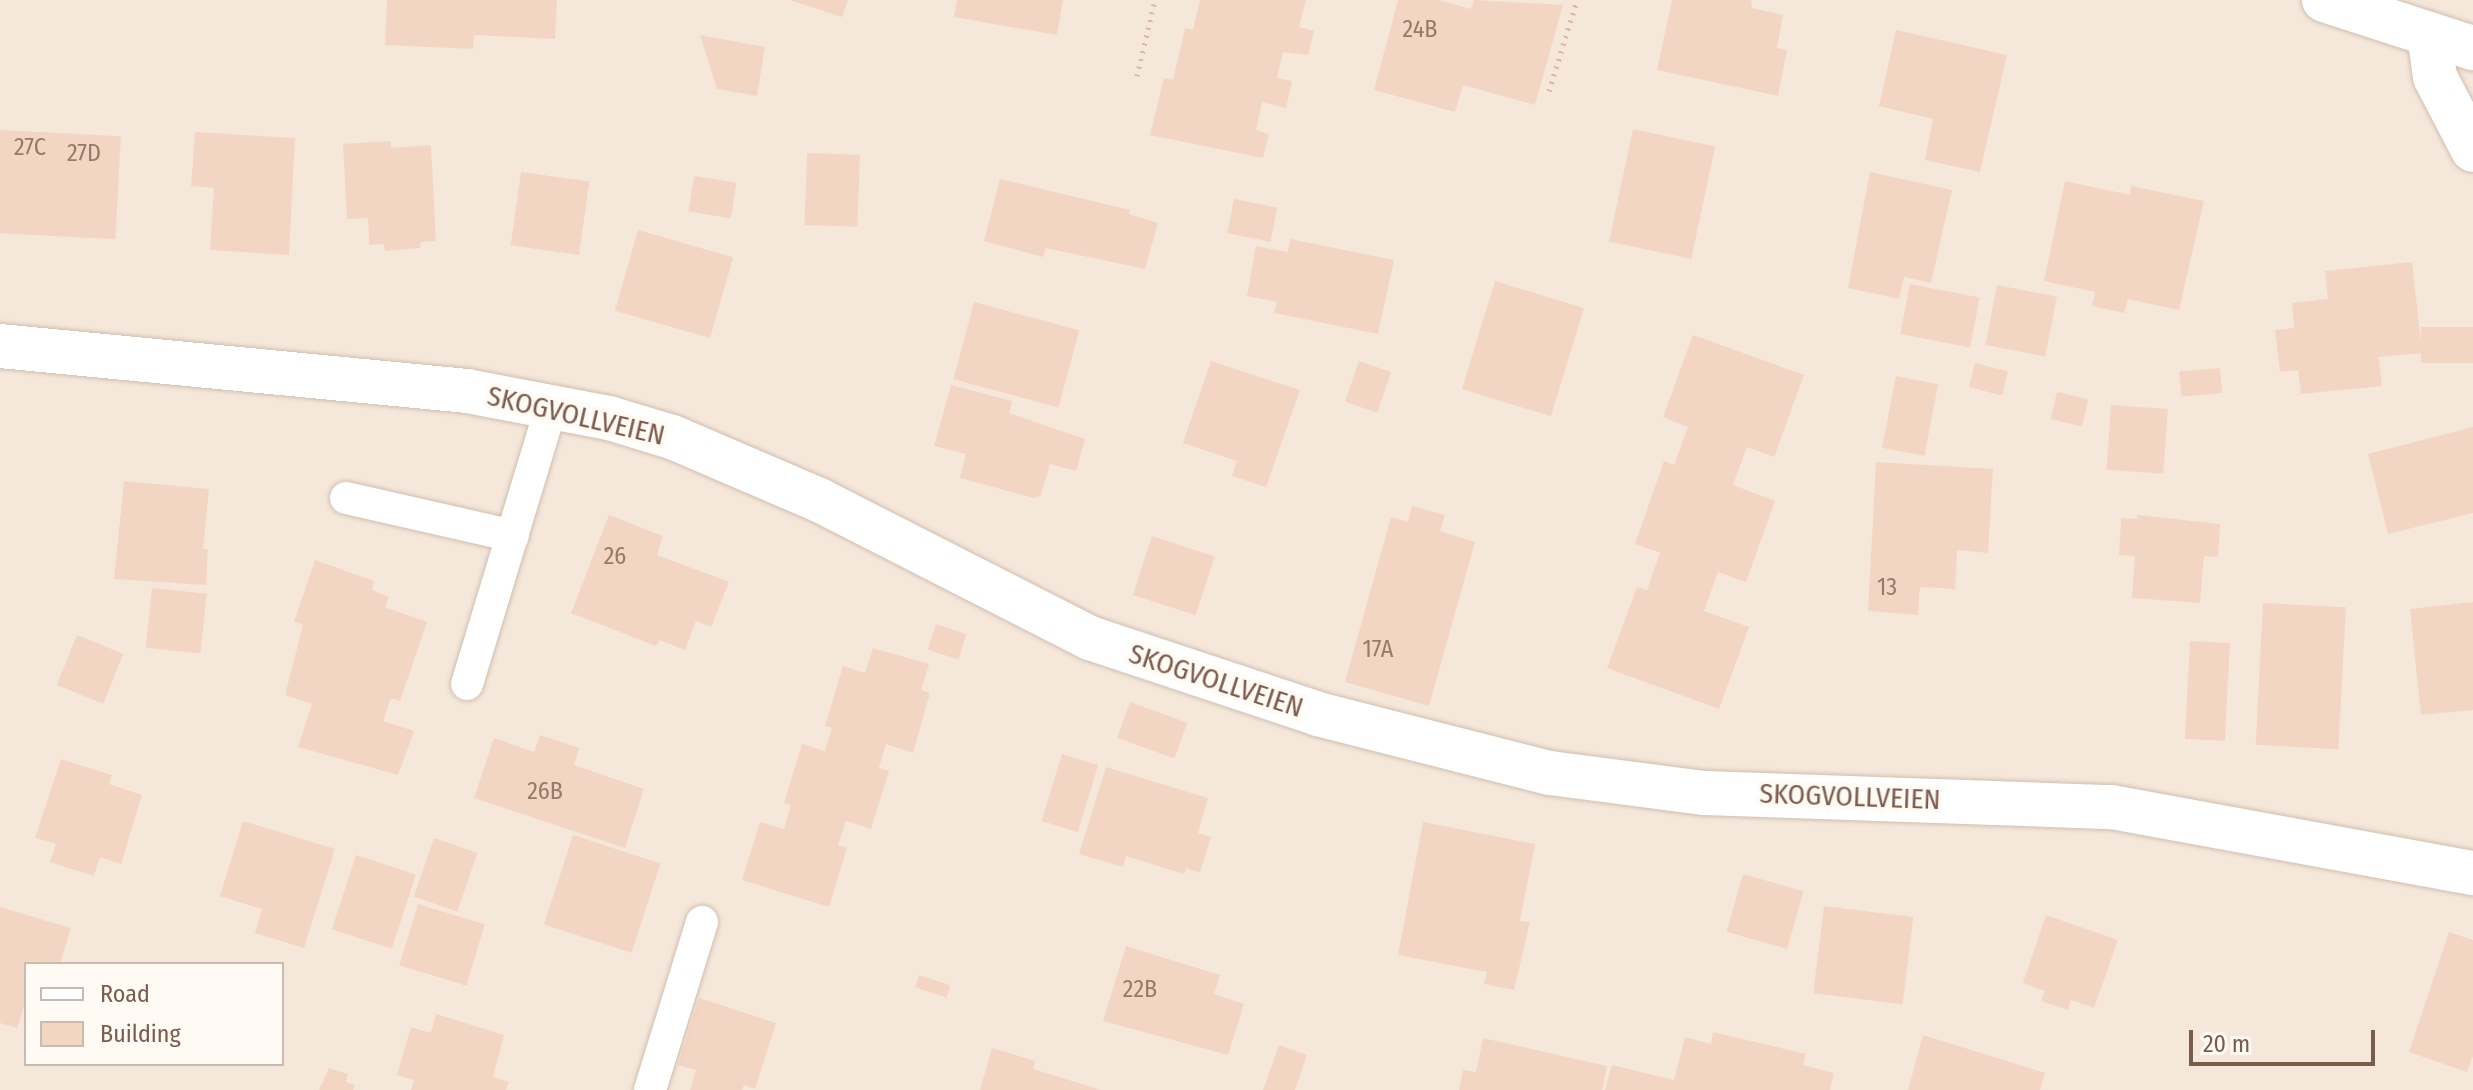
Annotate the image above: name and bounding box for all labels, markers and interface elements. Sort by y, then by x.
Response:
house number: 24B [1403,16,1437,44]
house number: 27C [14,134,46,162]
house number: 27D [67,140,101,168]
street label: SKOGVOLLVEIEN [484,379,668,453]
house number: 26 [604,543,626,571]
house number: 13 [1877,574,1897,602]
house number: 17A [1363,636,1393,664]
street label: SKOGVOLLVEIEN [1125,637,1307,725]
street label: SKOGVOLLVEIEN [1759,777,1941,817]
house number: 26B [527,778,563,806]
legend [24,962,284,1066]
house number: 22B [1123,976,1157,1004]
text: Road [100,980,150,1008]
scale bar [2193,1014,2379,1064]
text: Building [100,1020,181,1048]
text: 20 m [2203,1030,2250,1058]

